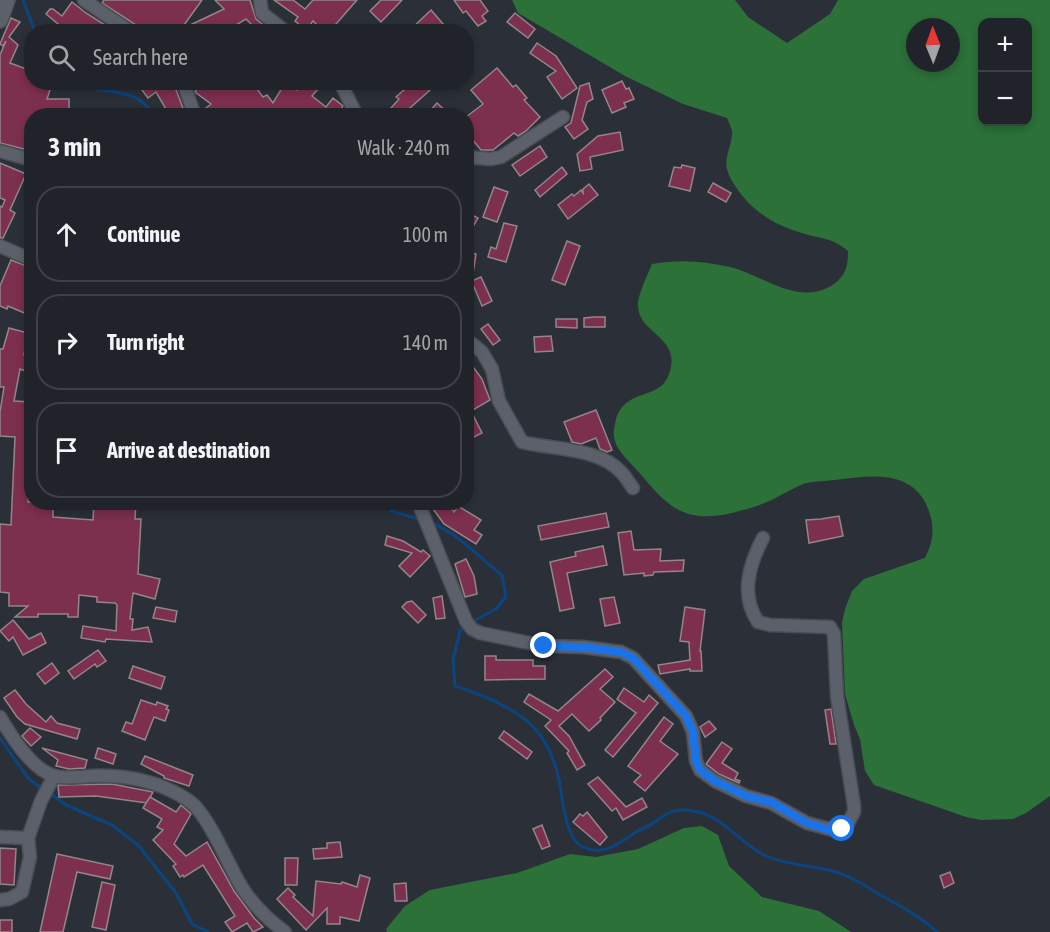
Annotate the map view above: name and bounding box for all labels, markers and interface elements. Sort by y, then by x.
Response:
north arrow [906,18,960,72]
map controls [978,18,1032,126]
button: + [978,18,1032,72]
search box [24,24,474,90]
icon: search [45,41,78,74]
text: Search here [93,44,188,70]
button: − [978,72,1032,126]
text: 3 min [48,132,101,162]
text: Walk · 240 m [358,136,450,159]
icon: ahead [50,218,83,251]
text: Continue [107,221,181,247]
text: 100 m [403,223,448,246]
icon: right [50,326,83,359]
text: Turn right [107,329,184,355]
text: 140 m [403,331,448,354]
icon: arrive [50,434,83,467]
text: Arrive at destination [107,437,270,463]
route end [530,632,556,658]
route start [828,815,854,841]

